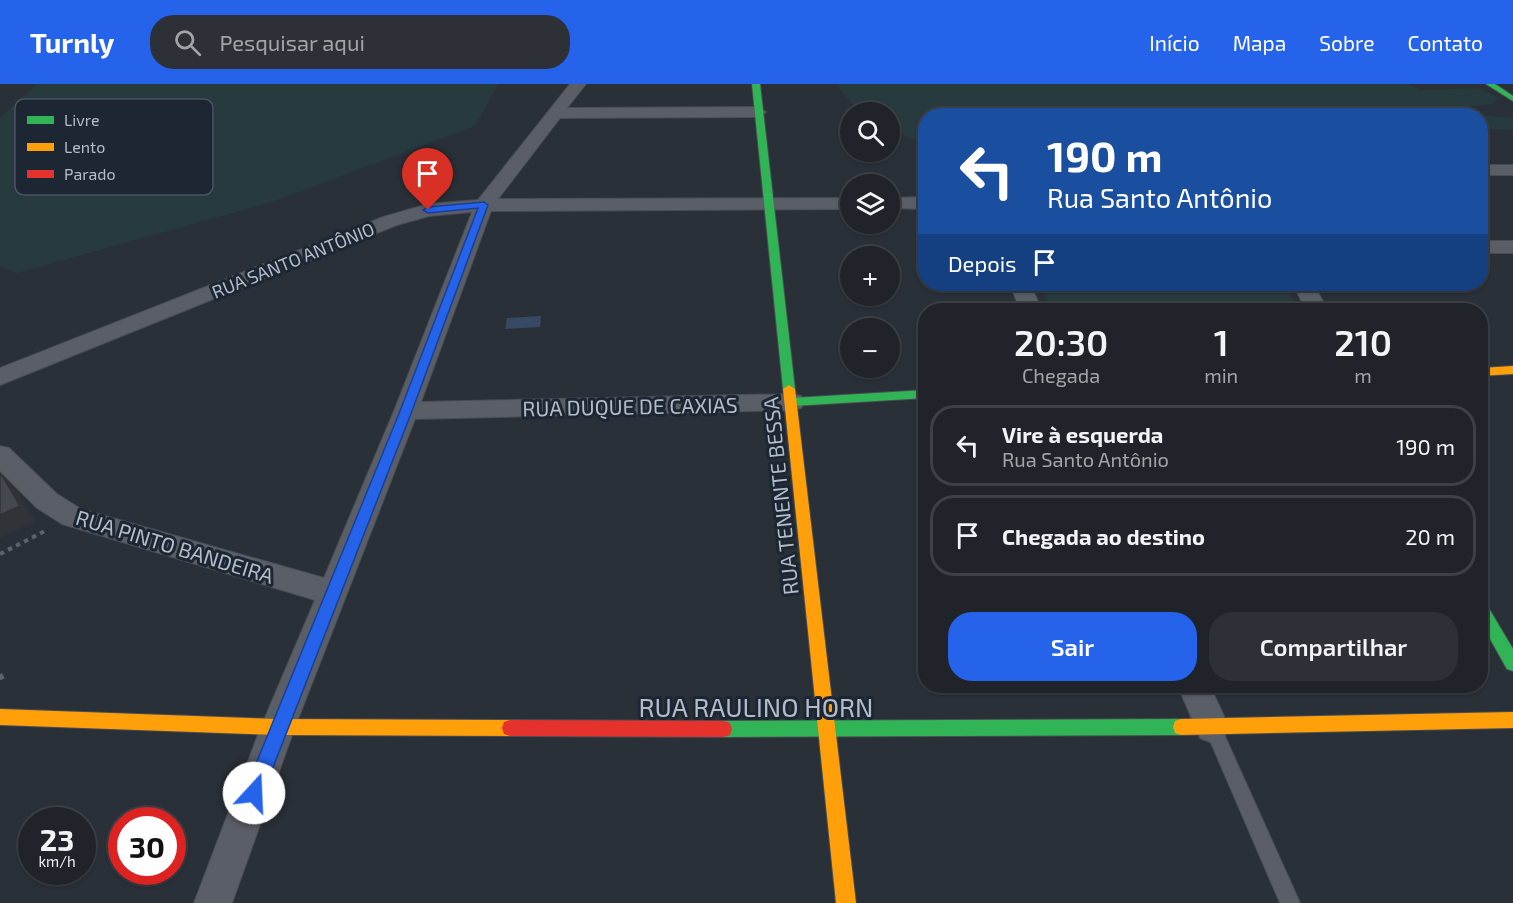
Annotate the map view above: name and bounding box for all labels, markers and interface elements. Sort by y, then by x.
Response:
search box [150,15,570,69]
text: Turnly [30,25,114,59]
icon: search [171,26,204,59]
text: Pesquisar aqui [219,29,365,55]
text: Início [1149,30,1200,55]
text: Mapa [1233,30,1286,55]
text: Sobre [1319,30,1374,55]
text: Contato [1407,30,1483,55]
legend [15,99,213,195]
map controls [840,102,900,378]
button: search [840,102,900,162]
text: Livre [64,110,99,129]
text: 190 m [1047,130,1163,180]
icon: left [948,132,1026,210]
text: Lento [64,137,105,156]
pin [402,148,453,210]
icon: arrive [411,157,444,190]
text: Parado [64,164,116,183]
button: layers [840,174,900,234]
text: Rua Santo Antônio [1047,181,1272,213]
street label: RUA SANTO ANTÔNIO [209,217,377,303]
button: + [840,246,900,306]
icon: arrive [1028,246,1061,279]
text: Depois [948,250,1016,276]
button: − [840,318,900,378]
text: 20:30 [1014,320,1108,363]
text: 1 [1214,320,1229,363]
text: 210 [1334,320,1392,363]
text: Chegada [1022,363,1100,387]
text: min [1204,363,1238,387]
text: m [1354,363,1372,387]
street label: RUA DUQUE DE CAXIAS [522,392,738,421]
street label: RUA TENENTE BESSA [757,396,803,596]
text: Vire à esquerda [1002,421,1163,447]
icon: left [951,429,984,462]
text: 190 m [1396,433,1455,459]
text: Rua Santo Antônio [1002,447,1169,471]
street label: RUA PINTO BANDEIRA [73,504,277,588]
icon: arrive [951,519,984,552]
text: Chegada ao destino [1002,523,1205,549]
text: 20 m [1405,523,1455,549]
button: Sair [948,612,1197,681]
button: Compartilhar [1209,612,1458,681]
street label: RUA RAULINO HORN [639,691,873,722]
position arrow [222,761,286,825]
speed limit sign: 30 [108,807,186,885]
text: 23 [40,821,74,857]
text: km/h [38,852,76,870]

